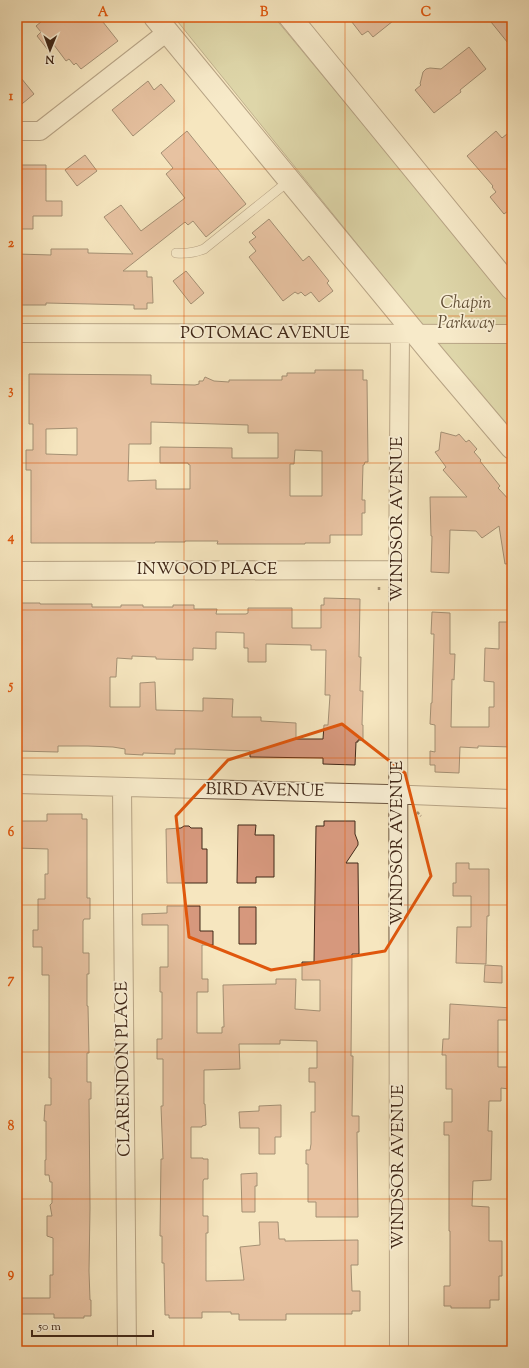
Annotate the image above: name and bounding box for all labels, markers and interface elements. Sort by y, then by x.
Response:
text: A [98,4,109,22]
text: B [260,4,269,22]
text: C [421,4,431,22]
north arrow [30,30,70,70]
text: N [45,51,55,67]
text: 1 [9,88,14,106]
text: 2 [8,235,15,253]
park label: Chapin Parkway [437,292,495,336]
street label: POTOMAC AVENUE [180,322,350,346]
text: 3 [8,382,14,400]
street label: WINDSOR AVENUE [386,436,410,602]
text: 4 [7,529,15,547]
street label: INWOOD PLACE [137,558,277,582]
text: 5 [8,677,14,695]
street label: WINDSOR AVENUE [386,760,410,926]
street label: BIRD AVENUE [205,778,325,804]
text: 6 [8,824,15,842]
text: 7 [8,971,15,989]
street label: CLARENDON PLACE [110,981,138,1157]
street label: WINDSOR AVENUE [387,1084,411,1250]
text: 8 [8,1118,15,1136]
text: 9 [8,1265,15,1283]
scale bar [32,1312,153,1338]
text: 50 m [37,1318,61,1336]

